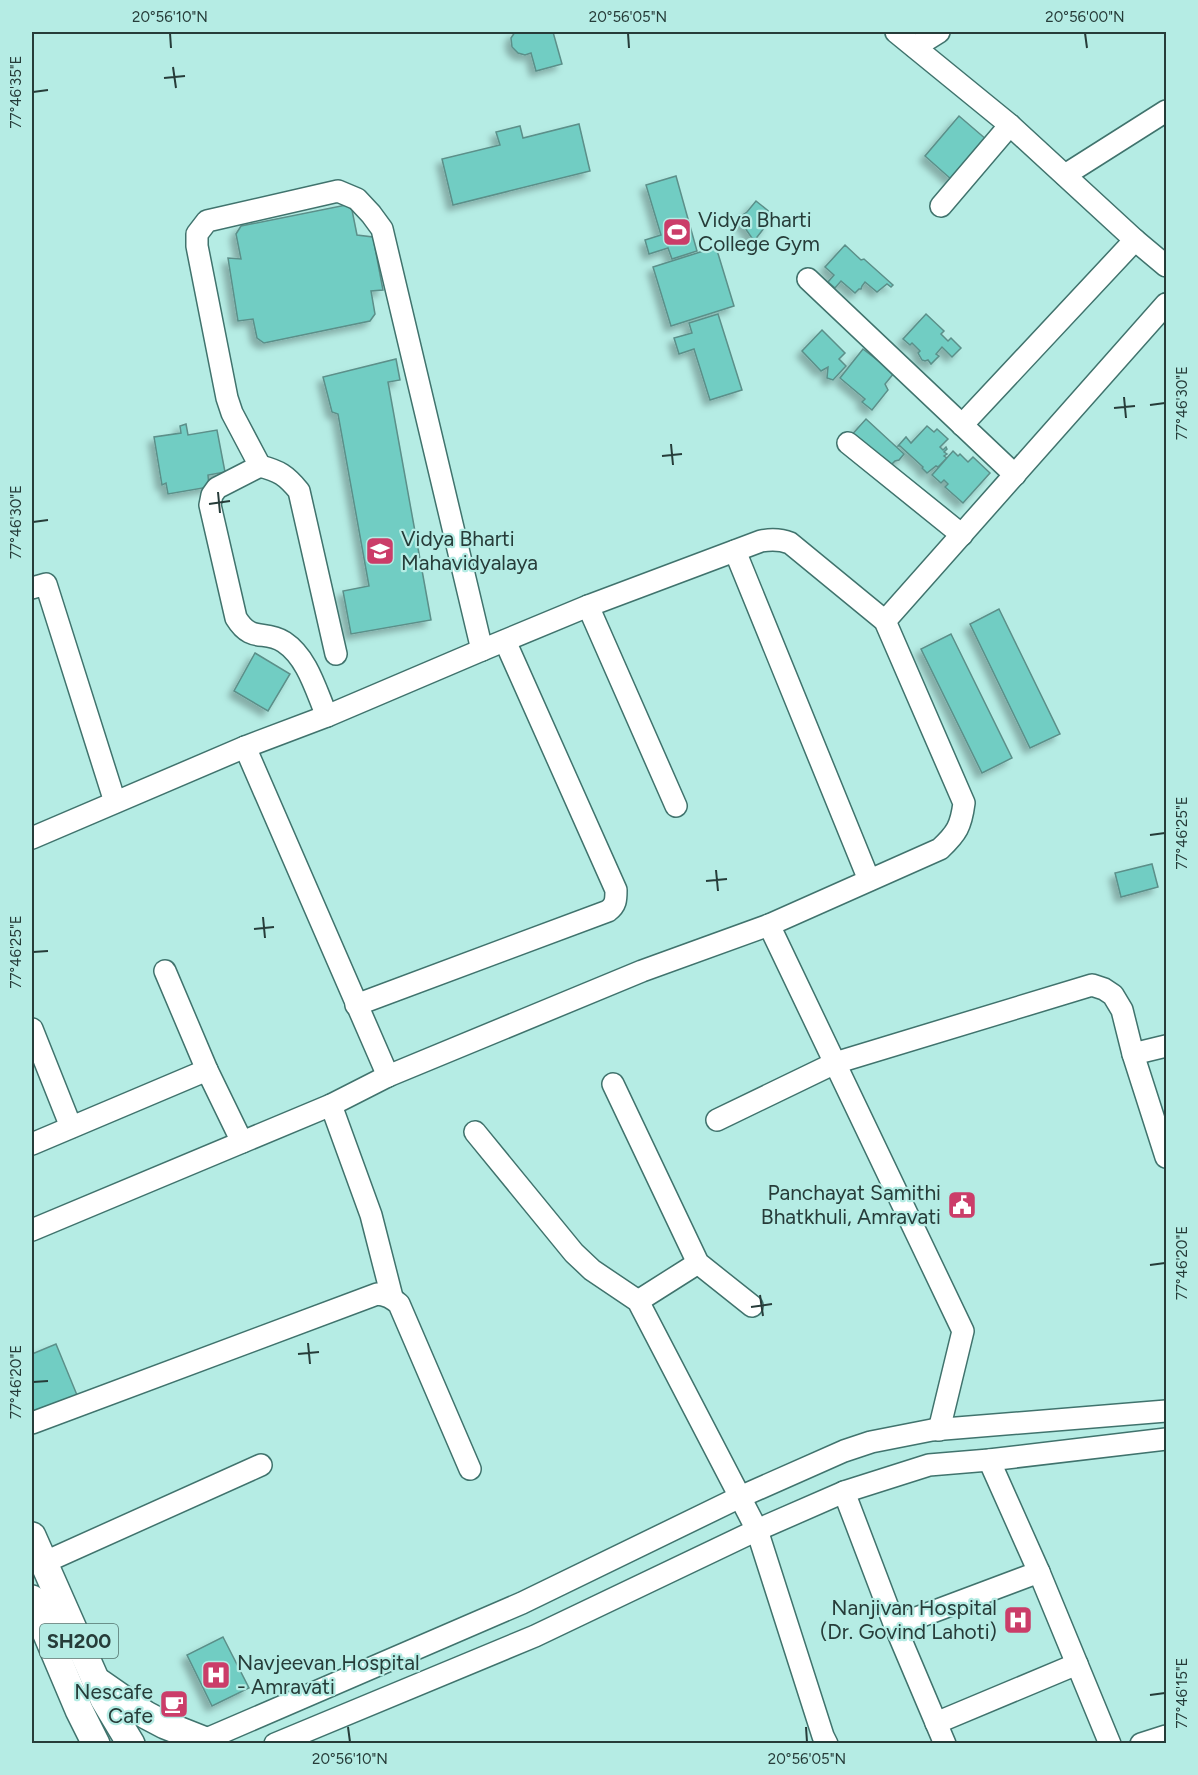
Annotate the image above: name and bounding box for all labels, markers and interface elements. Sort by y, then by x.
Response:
text: 20°56'10"N [132,8,208,26]
text: 20°56'05"N [589,8,667,26]
text: 20°56'00"N [1045,8,1125,26]
text: 77°46'35"E [7,56,25,128]
place label: Vidya Bharti College Gym [698,207,820,256]
sports icon: Vidya Bharti College Gym [661,216,693,248]
text: 77°46'30"E [1173,366,1191,440]
text: 77°46'30"E [7,485,25,559]
place label: Vidya Bharti Mahavidyalaya [401,526,538,575]
school or university icon: Vidya Bharti Mahavidyalaya [364,535,396,567]
text: 77°46'25"E [1173,796,1191,870]
text: 77°46'25"E [7,915,25,989]
place label: Panchayat Samithi Bhatkhuli, Amravati [761,1180,941,1229]
public building icon: Panchayat Samithi Bhatkhuli, Amravati [946,1189,978,1221]
text: 77°46'20"E [1173,1226,1191,1300]
text: 77°46'20"E [7,1345,25,1419]
place label: Nanjivan Hospital (Dr. Govind Lahoti) [820,1595,997,1644]
hospital icon: Nanjivan Hospital (Dr. Govind Lahoti) [1002,1604,1034,1636]
road number: SH200 [40,1624,118,1658]
place label: Navjeevan Hospital - Amravati [237,1650,420,1699]
text: 77°46'15"E [1173,1658,1191,1728]
hospital icon: Navjeevan Hospital - Amravati [200,1659,232,1691]
place label: Nescafe Cafe [74,1679,153,1728]
cafe icon: Nescafe Cafe [158,1688,190,1720]
text: 20°56'10"N [312,1750,388,1768]
text: 20°56'05"N [768,1750,846,1768]

